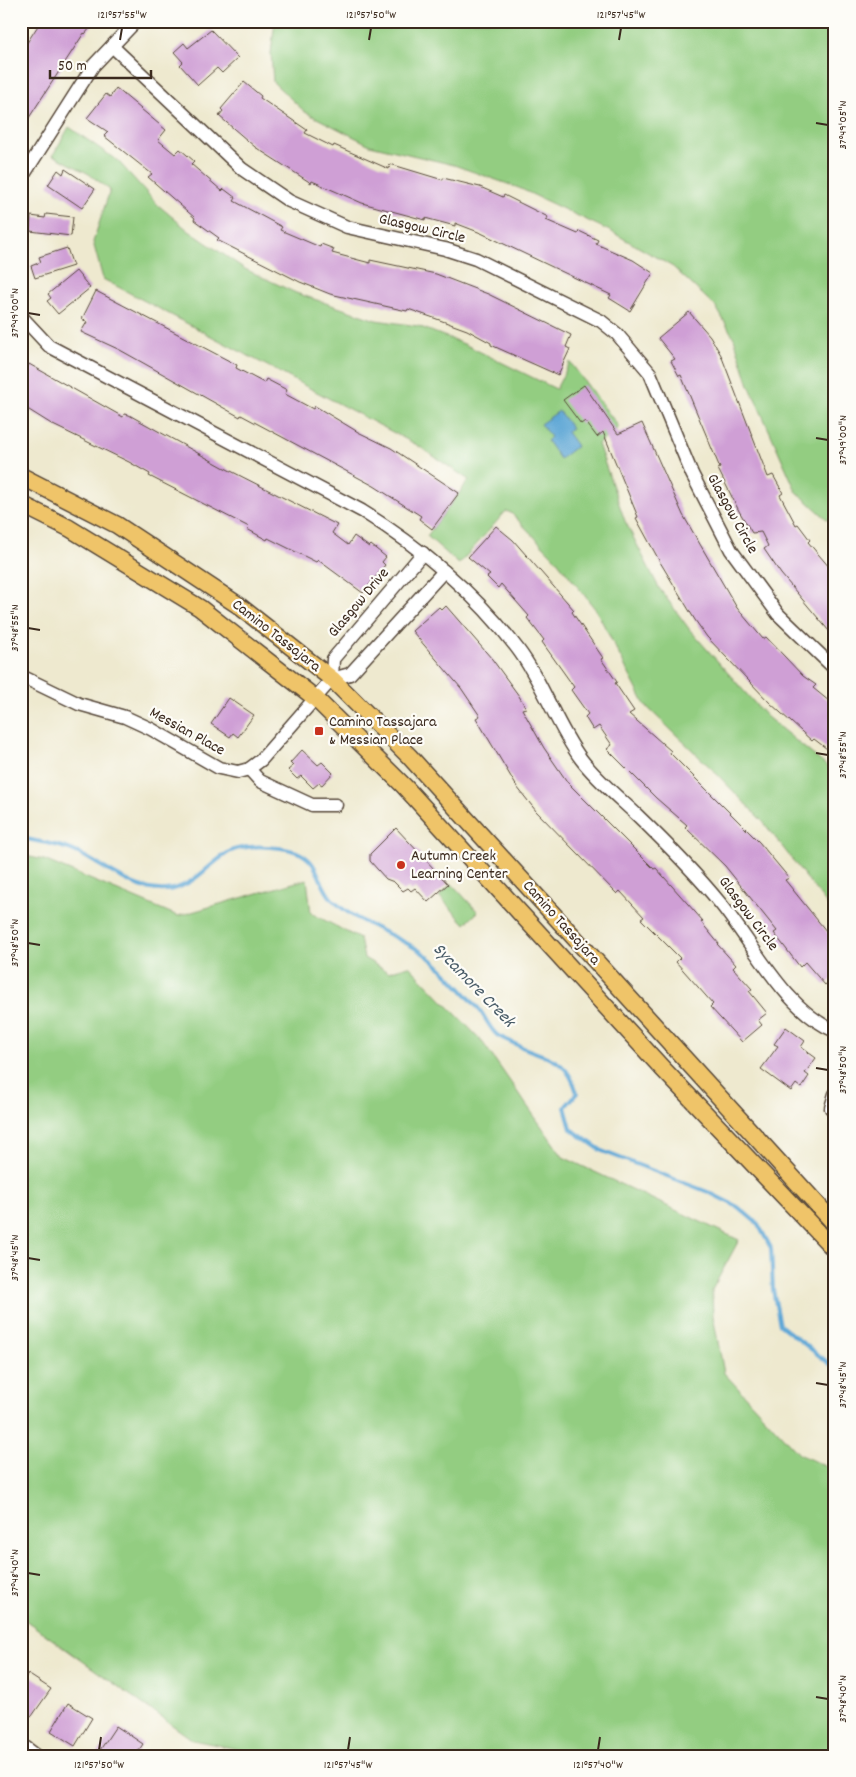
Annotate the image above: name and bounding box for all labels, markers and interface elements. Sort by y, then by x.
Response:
text: 121°57'55"W [97,7,147,24]
text: 121°57'50"W [346,7,396,24]
text: 121°57'45"W [597,7,645,24]
scale bar [50,48,151,80]
text: 50 m [58,56,87,78]
text: 37°49'05"N [835,100,852,149]
street label: Glasgow Circle [376,208,468,250]
text: 37°49'00"N [7,288,24,338]
text: 37°49'00"N [835,415,852,465]
street label: Glasgow Circle [701,470,763,558]
street label: Glasgow Drive [323,563,395,643]
street label: Camino Tassajara [227,594,326,678]
text: 37°48'55"N [7,604,24,652]
street label: Messian Place [145,702,229,762]
place label: Camino Tassajara & Messian Place [329,711,437,752]
marker: Camino Tassajara & Messian Place [313,725,325,737]
text: 37°48'55"N [835,731,852,779]
place label: Autumn Creek Learning Center [411,845,508,886]
marker: Autumn Creek Learning Center [395,859,407,871]
street label: Glasgow Circle [712,872,784,956]
street label: Camino Tassajara [516,875,606,971]
text: 37°48'50"N [7,919,24,967]
water label: Sycamore Creek [426,938,521,1035]
text: 37°48'50"N [835,1046,852,1094]
text: 37°48'45"N [7,1235,24,1281]
text: 37°48'45"N [835,1362,852,1408]
text: 37°48'40"N [7,1549,24,1597]
text: 37°48'40"N [835,1675,852,1723]
text: 121°57'50"W [74,1757,124,1774]
text: 121°57'45"W [324,1757,372,1774]
text: 121°57'40"W [573,1757,623,1774]

